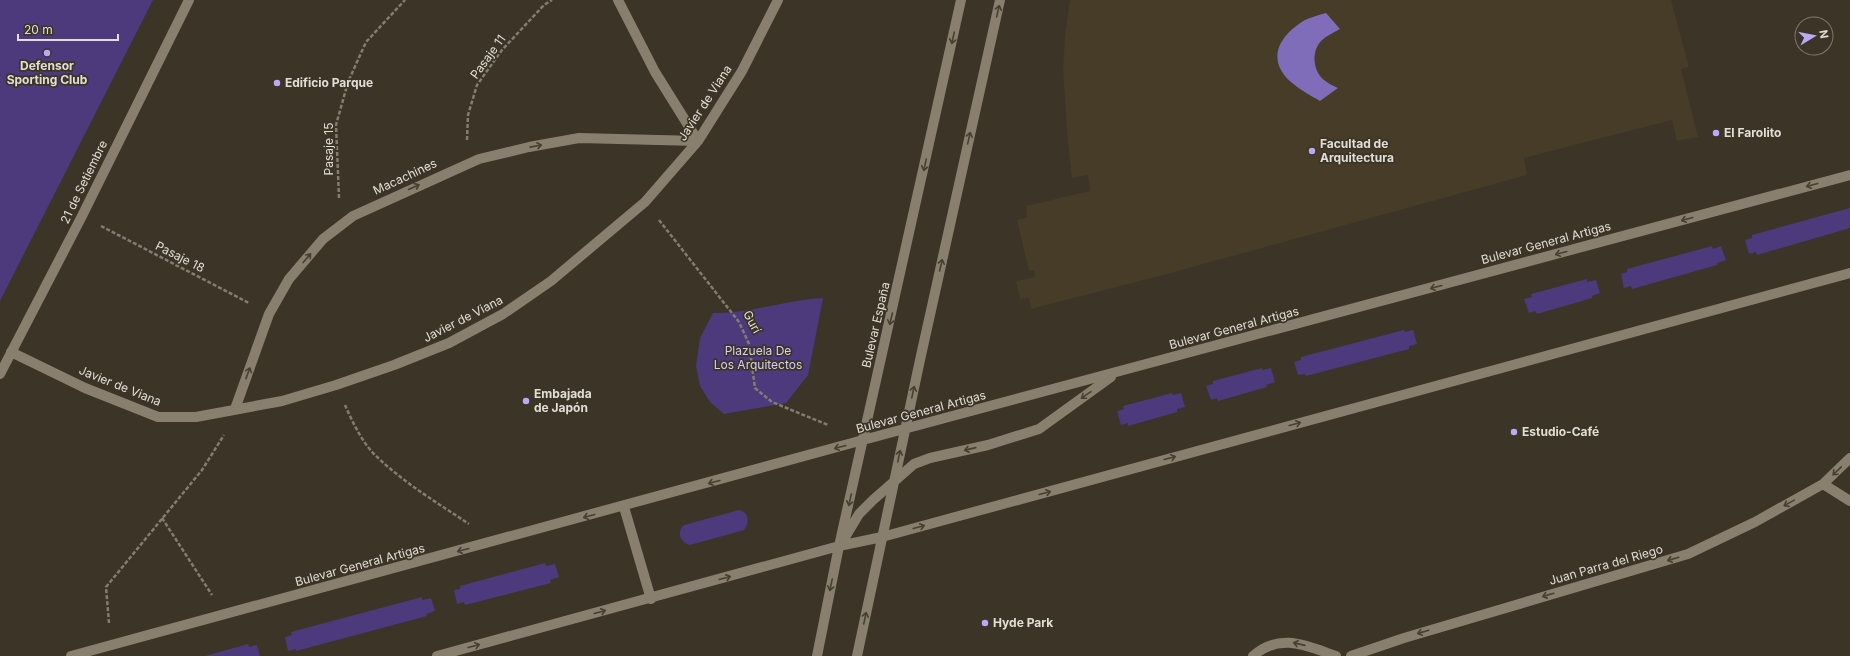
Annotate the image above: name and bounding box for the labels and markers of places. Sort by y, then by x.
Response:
marker: Defensor Sporting Club [42,48,52,58]
place label: Defensor Sporting Club [7,58,88,87]
place label: Edificio Parque [285,75,373,90]
marker: Edificio Parque [272,78,282,88]
place label: El Farolito [1724,125,1781,140]
marker: El Farolito [1711,128,1721,138]
place label: Facultad de Arquitectura [1320,136,1394,165]
marker: Facultad de Arquitectura [1307,146,1317,156]
place label: Embajada de Japón [534,386,592,415]
marker: Embajada de Japón [521,396,531,406]
place label: Estudio-Café [1522,424,1599,439]
marker: Estudio-Café [1509,427,1519,437]
place label: Hyde Park [993,615,1053,630]
marker: Hyde Park [980,618,990,628]

